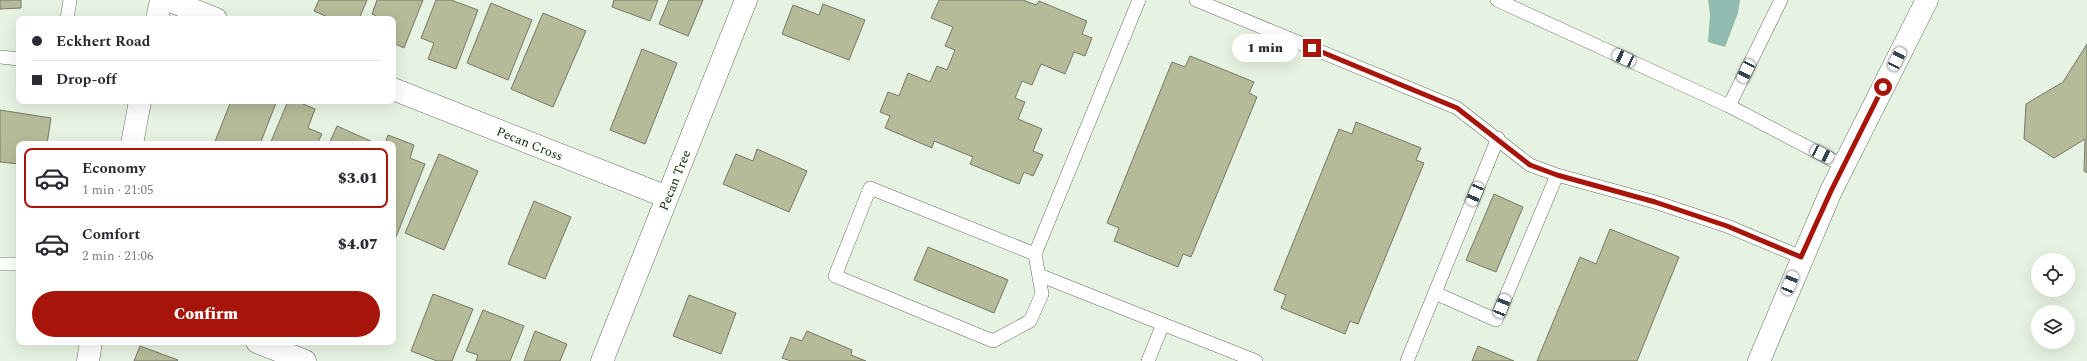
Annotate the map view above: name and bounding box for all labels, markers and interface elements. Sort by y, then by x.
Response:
text: Eckhert Road [56,30,151,53]
callout: 1 min [1232,34,1298,62]
text: 1 min [1247,38,1283,58]
route end [1303,39,1321,57]
car [1886,46,1908,72]
car [1611,47,1637,69]
car [1735,58,1757,84]
text: Drop-off [56,68,117,91]
route start [1874,78,1892,96]
street label: Pecan Cross [493,121,566,166]
car [1809,143,1835,165]
street label: Pecan Tree [654,147,696,214]
text: Economy [82,157,146,180]
icon: car [34,160,70,196]
text: $3.01 [338,167,378,190]
text: 1 min · 21:05 [82,180,154,200]
car [1465,181,1485,207]
text: Comfort [82,223,140,246]
icon: car [34,226,70,262]
text: $4.07 [338,233,378,256]
text: 2 min · 21:06 [82,246,154,266]
map controls [2031,253,2075,349]
button: locate [2031,253,2075,297]
car [1780,270,1800,296]
button: Confirm [32,291,380,337]
car [1492,293,1512,319]
button: layers [2031,305,2075,349]

